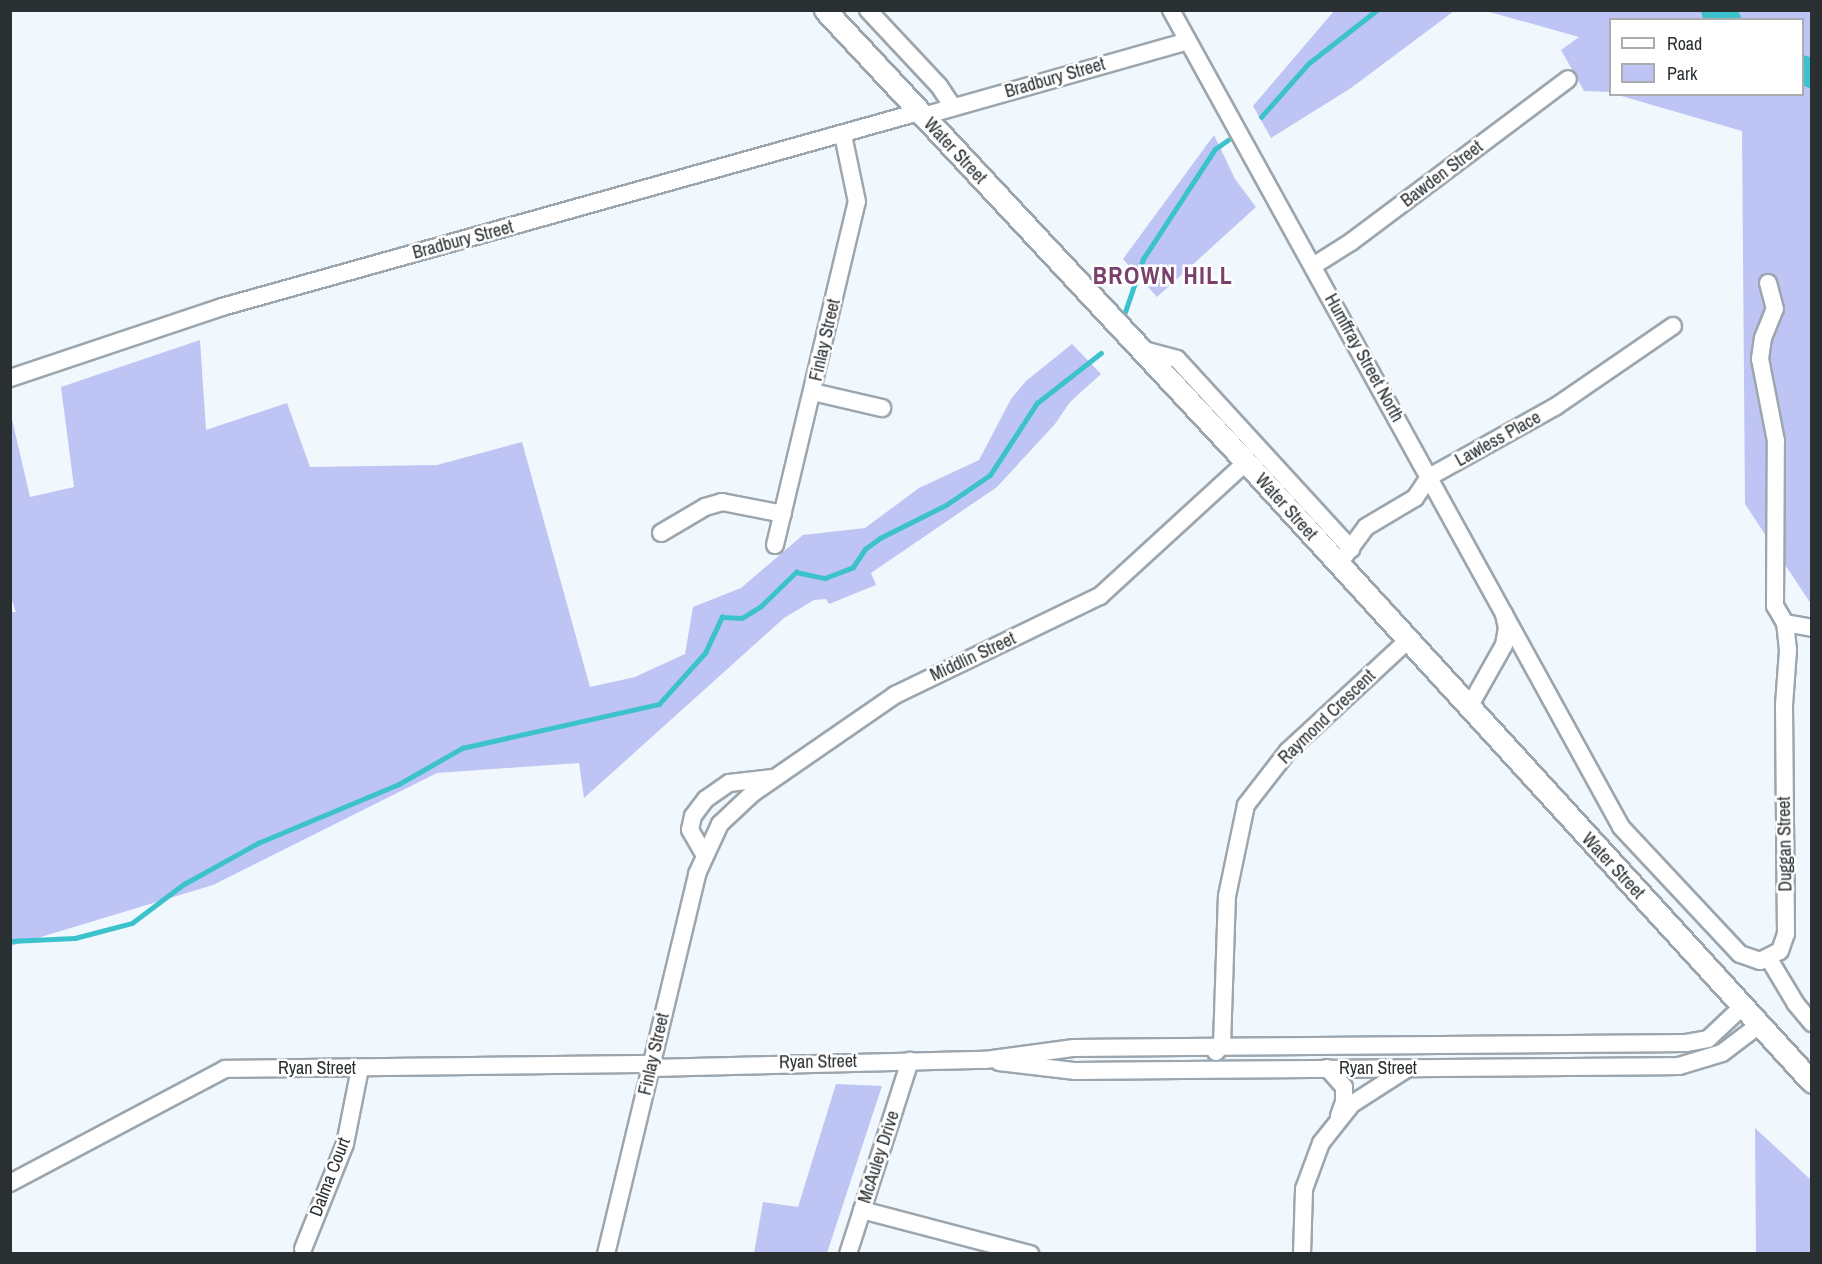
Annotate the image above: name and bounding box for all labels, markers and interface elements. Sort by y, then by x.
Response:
legend [1609,18,1804,96]
text: Road [1667,31,1702,56]
street label: Bradbury Street [1002,53,1108,103]
text: Park [1667,61,1697,86]
street label: Water Street [919,114,991,188]
street label: Bawden Street [1397,136,1487,212]
street label: Bradbury Street [410,216,516,264]
district label: BROWN HILL [1093,262,1233,290]
street label: Humffray Street North [1320,290,1408,426]
street label: Finlay Street [805,297,845,383]
street label: Lawless Place [1452,407,1544,471]
street label: Water Street [1250,469,1322,545]
street label: Middlin Street [927,628,1019,686]
street label: Raymond Crescent [1274,665,1380,769]
street label: Duggan Street [1773,796,1797,892]
street label: Water Street [1577,829,1649,903]
street label: Finlay Street [634,1011,674,1097]
street label: Ryan Street [779,1051,857,1073]
street label: Ryan Street [278,1057,356,1079]
street label: Ryan Street [1339,1057,1417,1079]
street label: McAuley Drive [854,1108,904,1206]
street label: Dalma Court [305,1134,355,1220]

